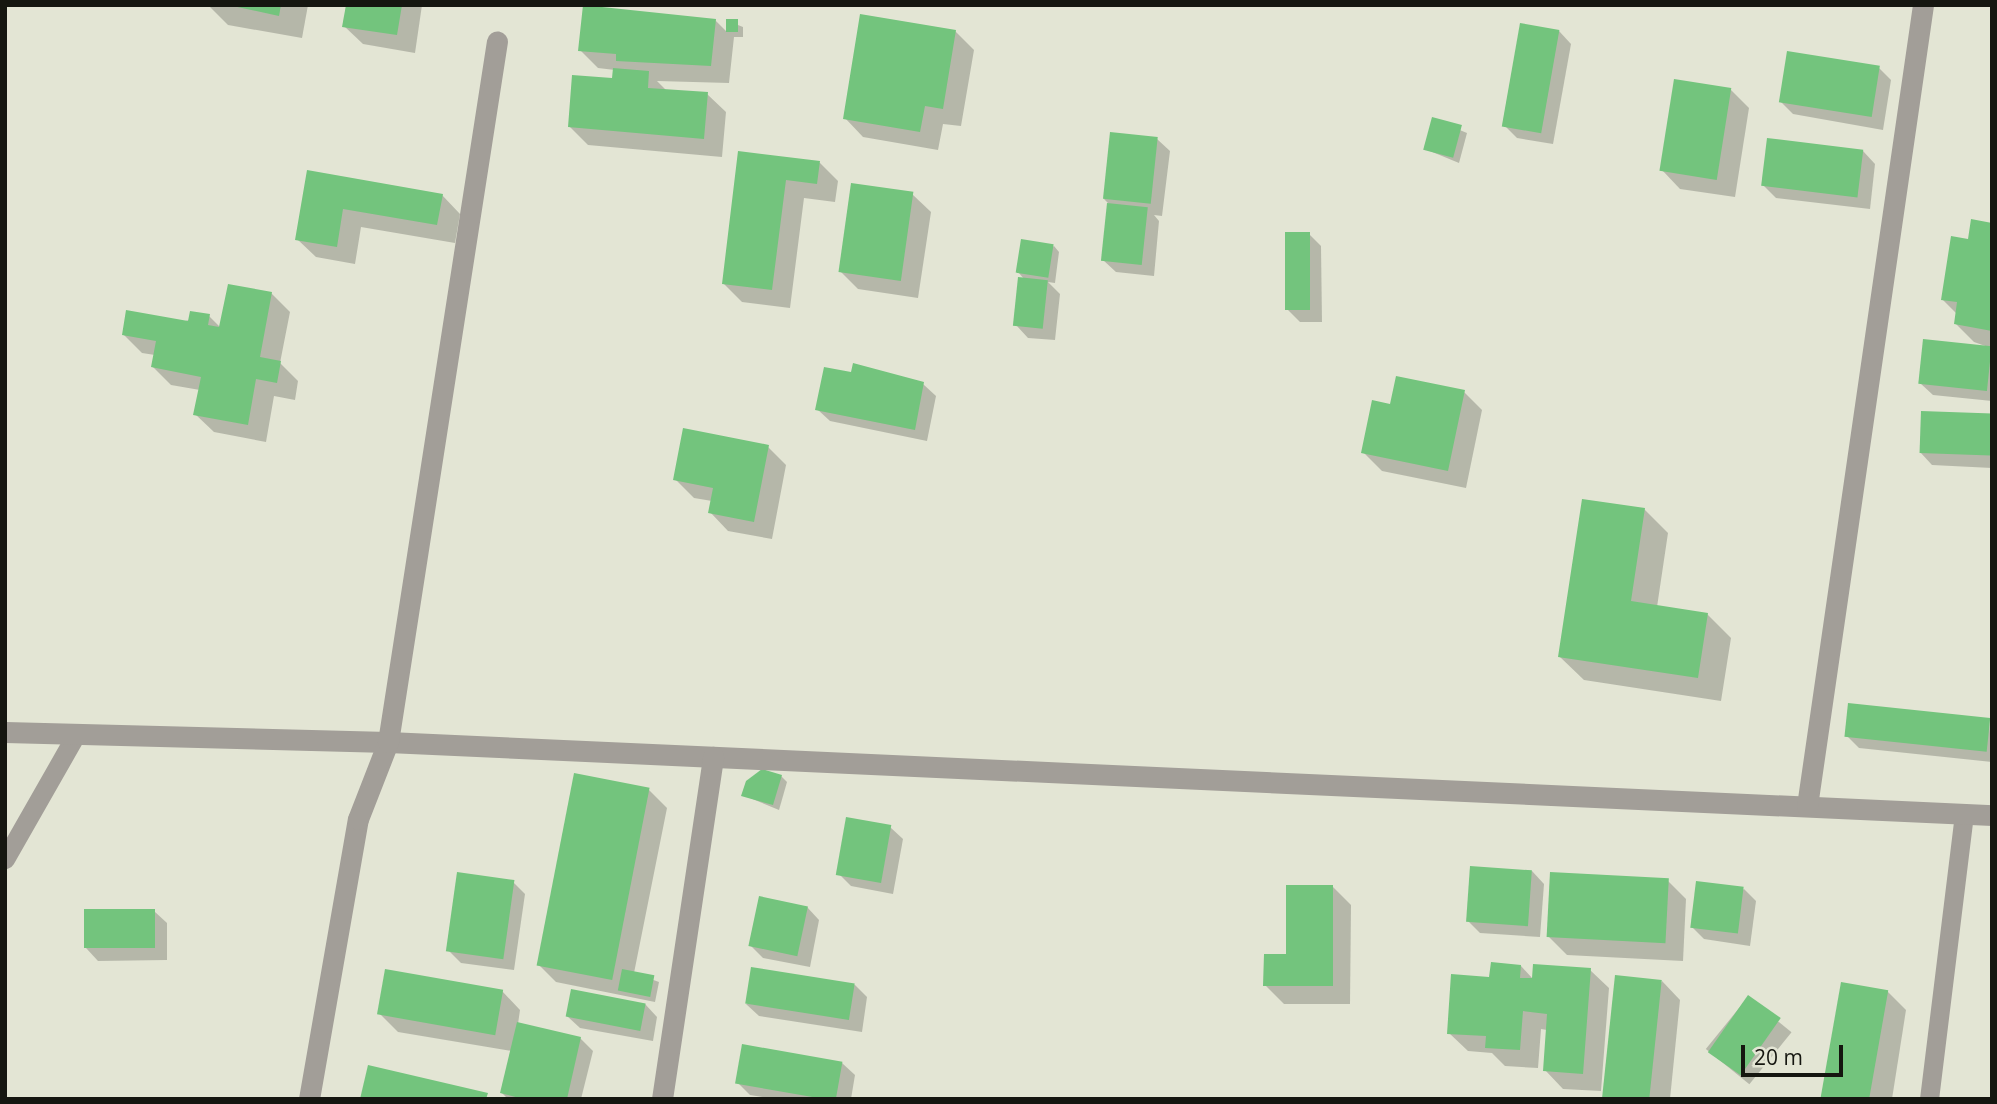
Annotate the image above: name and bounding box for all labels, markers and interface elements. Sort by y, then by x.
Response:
scale bar [1745,1030,1846,1074]
text: 20 m [1754,1043,1803,1071]

